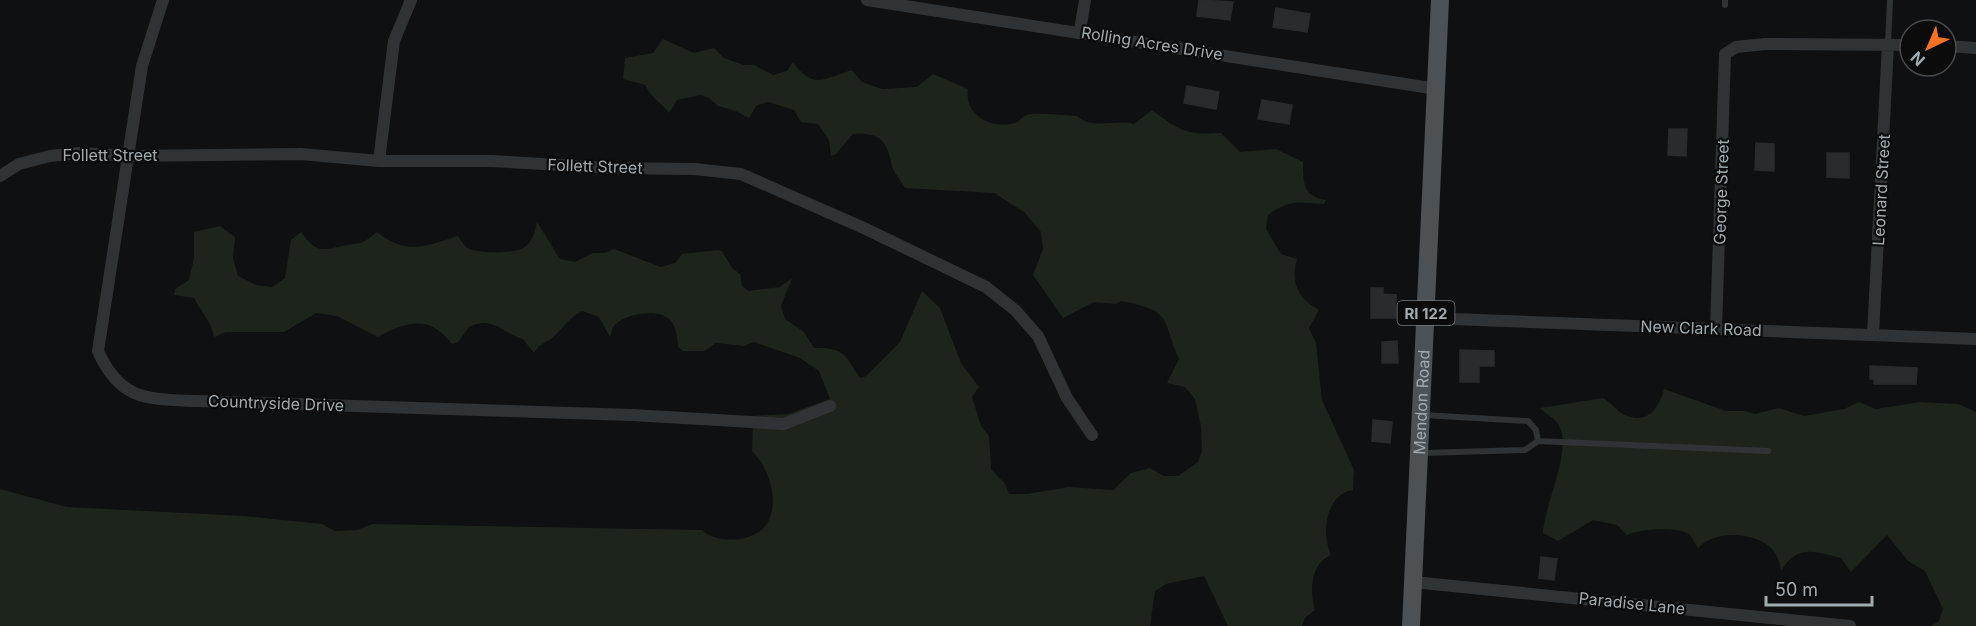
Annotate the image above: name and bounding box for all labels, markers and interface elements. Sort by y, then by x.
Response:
north arrow [1898,18,1958,78]
street label: Rolling Acres Drive [1080,22,1224,64]
text: N [1906,47,1929,70]
street label: Leonard Street [1868,134,1894,246]
street label: George Street [1709,139,1733,245]
street label: Follett Street [62,145,158,165]
street label: Follett Street [547,154,643,178]
road number: RI 122 [1398,301,1454,325]
street label: New Clark Road [1640,316,1762,340]
street label: Mendon Road [1409,349,1434,455]
street label: Countryside Drive [208,391,344,415]
scale bar [1766,569,1872,607]
text: 50 m [1775,579,1818,600]
street label: Paradise Lane [1578,587,1686,619]

